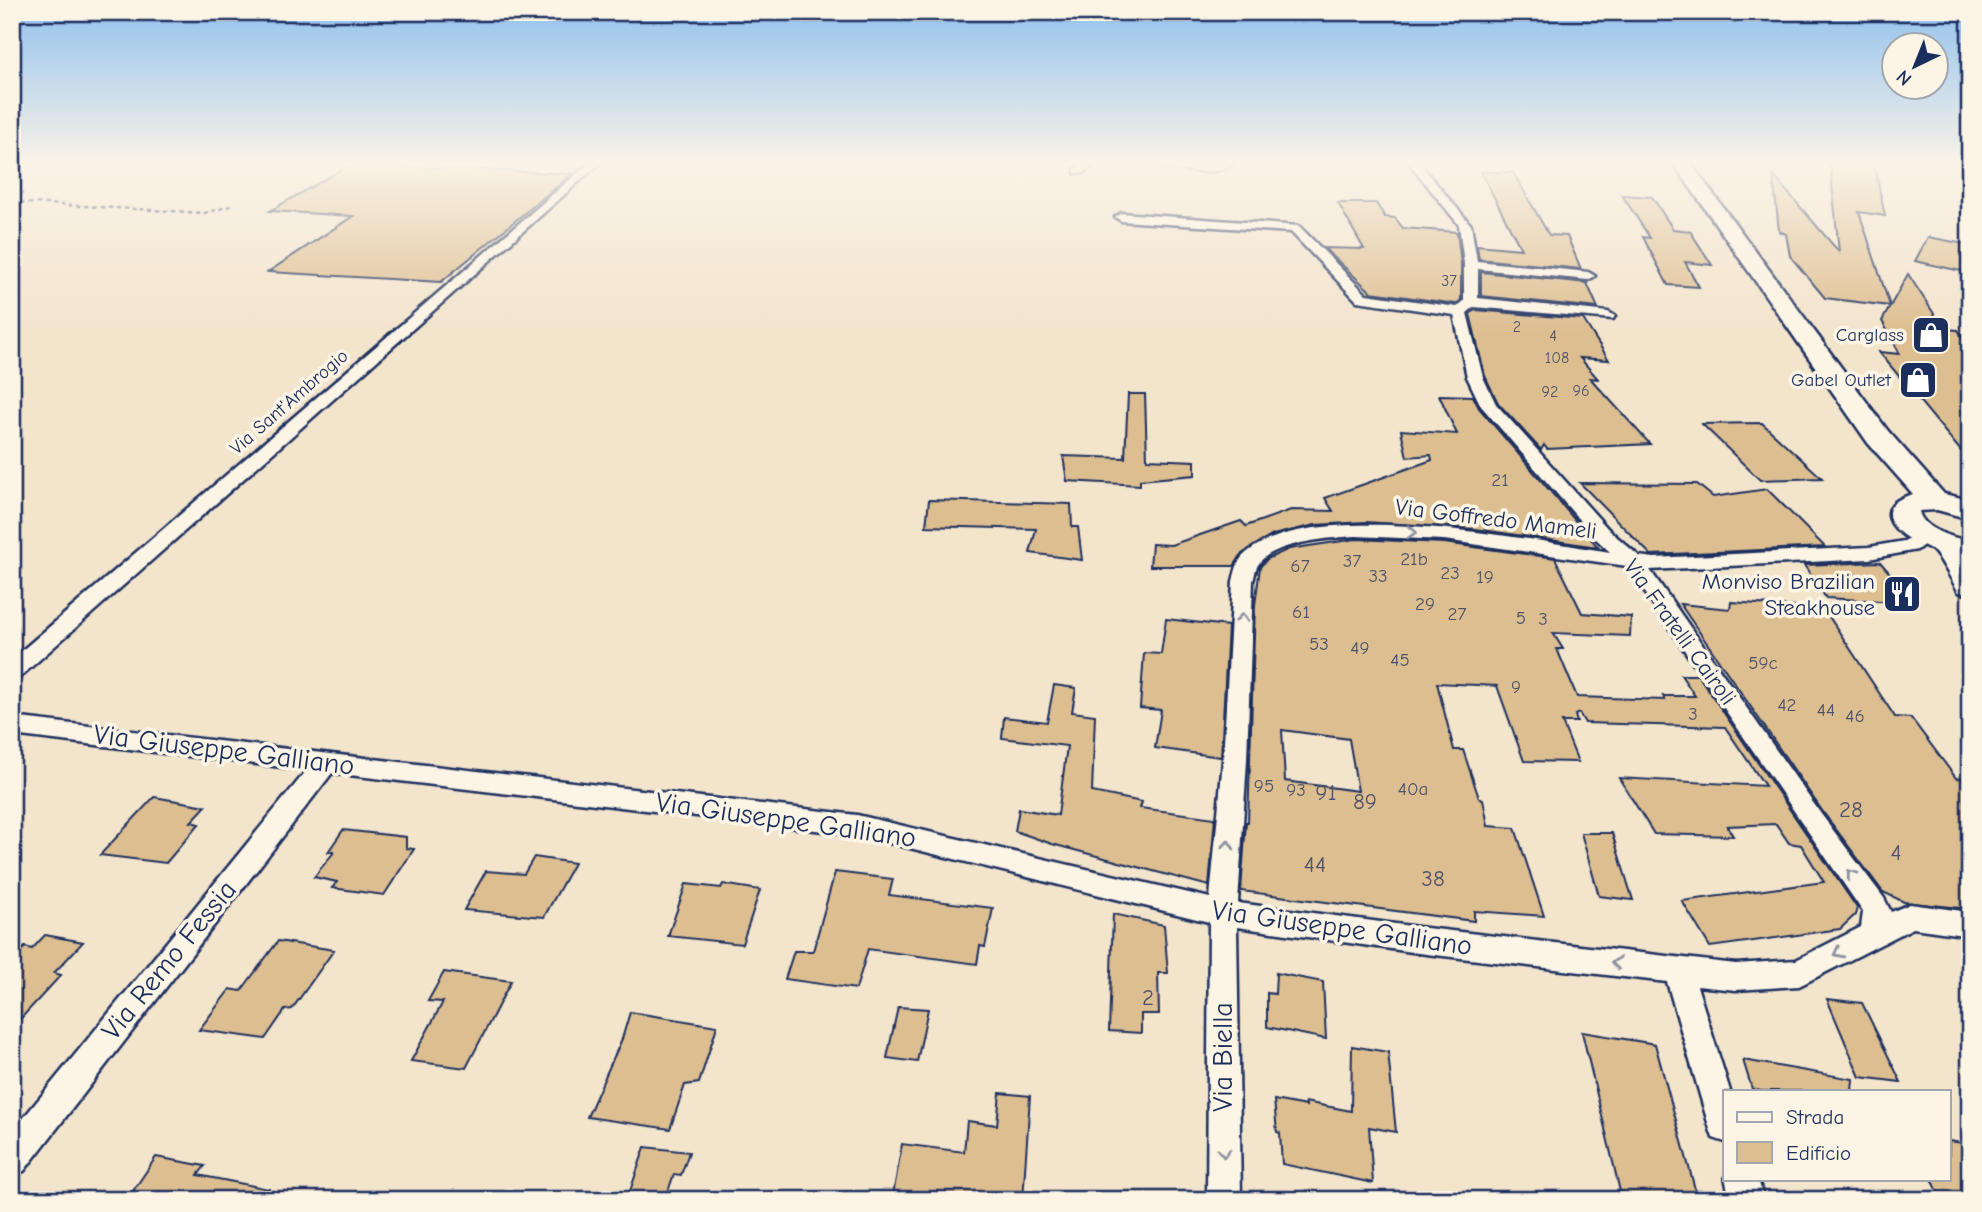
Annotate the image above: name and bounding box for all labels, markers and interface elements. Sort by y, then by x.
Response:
north arrow [1881,32,1951,102]
text: N [1892,65,1916,90]
house number: 37 [1441,272,1457,290]
shop icon: Carglass [1910,314,1952,356]
house number: 2 [1513,318,1521,336]
place label: Carglass [1836,324,1904,346]
house number: 4 [1549,327,1557,345]
street label: Via Sant'Ambrogio [225,345,353,459]
house number: 108 [1545,349,1569,367]
shop icon: Gabel Outlet [1897,359,1939,401]
place label: Gabel Outlet [1791,369,1892,391]
house number: 96 [1572,382,1590,400]
house number: 92 [1542,383,1558,401]
house number: 21 [1491,469,1509,491]
street label: Via Goffredo Mameli [1394,493,1598,545]
one-way arrow [1407,525,1418,540]
house number: 21b [1400,548,1428,570]
house number: 37 [1343,550,1361,572]
street label: Via Fratelli Cairoli [1618,554,1742,710]
house number: 67 [1290,555,1310,577]
house number: 23 [1440,562,1460,584]
house number: 33 [1368,565,1388,587]
house number: 19 [1476,566,1494,588]
place label: Monviso Brazilian Steakhouse [1702,568,1875,621]
restaurant icon: Monviso Brazilian Steakhouse [1881,573,1923,615]
house number: 29 [1415,593,1435,615]
house number: 61 [1292,601,1310,623]
house number: 27 [1448,603,1466,625]
house number: 5 [1516,607,1526,629]
house number: 3 [1538,608,1548,630]
one-way arrow [1234,612,1249,623]
house number: 53 [1309,633,1329,655]
house number: 49 [1350,637,1370,659]
house number: 45 [1390,649,1410,671]
house number: 59c [1748,652,1778,674]
house number: 9 [1511,676,1521,698]
house number: 42 [1777,694,1797,716]
house number: 44 [1817,699,1835,721]
house number: 3 [1688,703,1698,725]
house number: 46 [1845,705,1865,727]
street label: Via Giuseppe Galliano [92,718,356,782]
house number: 95 [1254,775,1274,797]
house number: 40a [1398,778,1428,800]
house number: 93 [1286,779,1306,801]
house number: 91 [1315,779,1337,806]
street label: Via Giuseppe Galliano [654,786,918,854]
house number: 89 [1353,788,1377,815]
house number: 28 [1839,796,1863,823]
house number: 4 [1890,839,1902,866]
one-way arrow [1220,840,1235,851]
house number: 44 [1304,851,1326,878]
house number: 38 [1421,865,1445,892]
one-way arrow [1847,869,1859,882]
street label: Via Remo Fessia [95,874,243,1046]
street label: Via Giuseppe Galliano [1210,894,1474,962]
one-way arrow [1833,945,1845,959]
one-way arrow [1610,956,1622,971]
house number: 2 [1142,984,1154,1011]
street label: Via Biella [1207,1002,1239,1112]
legend [1723,1090,1951,1180]
text: Strada [1786,1105,1844,1129]
text: Edificio [1786,1141,1851,1165]
one-way arrow [1216,1148,1232,1159]

